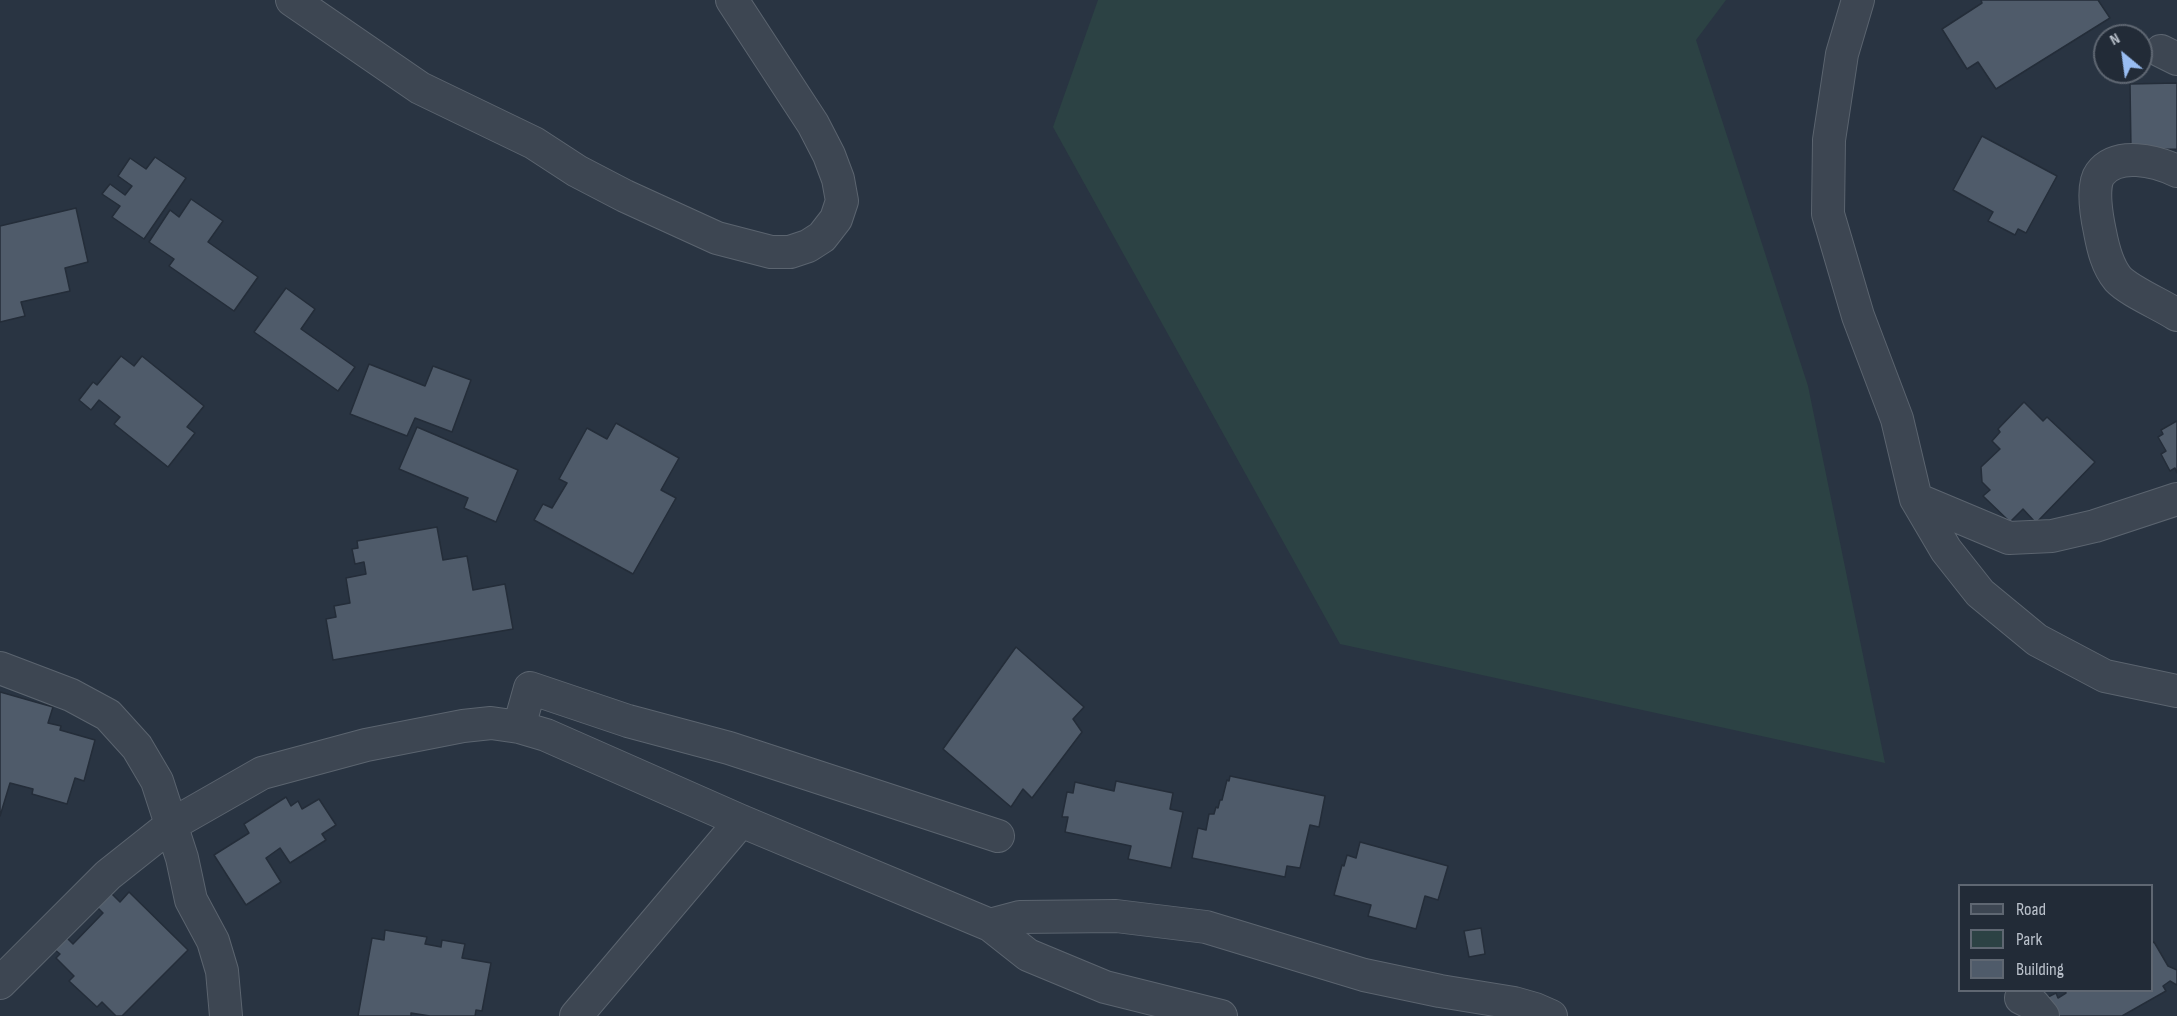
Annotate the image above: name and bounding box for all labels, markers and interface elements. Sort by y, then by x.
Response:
north arrow [2093,24,2153,84]
text: N [2107,29,2123,50]
legend [1958,884,2153,992]
text: Road [2016,899,2046,920]
text: Park [2016,929,2042,950]
text: Building [2016,959,2064,980]

